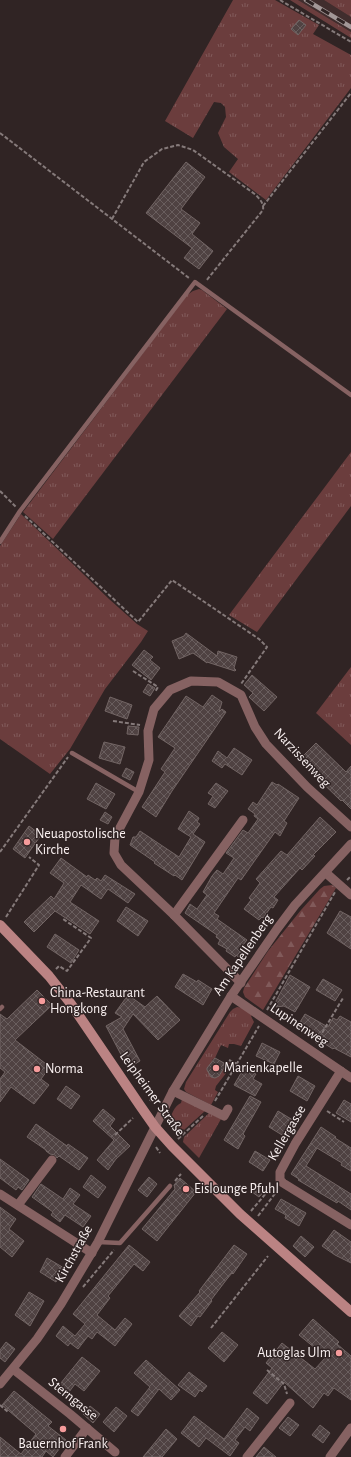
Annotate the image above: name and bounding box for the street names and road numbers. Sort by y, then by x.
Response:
street label: Narzissenweg [271,726,333,790]
street label: Am Kapellenberg [211,912,275,998]
street label: Lupinenweg [268,1001,331,1049]
street label: Leipheimer Straße [117,1049,187,1139]
street label: Kellergasse [266,1103,308,1163]
street label: Kirchstraße [53,1223,95,1285]
street label: Sterngasse [46,1375,100,1423]

